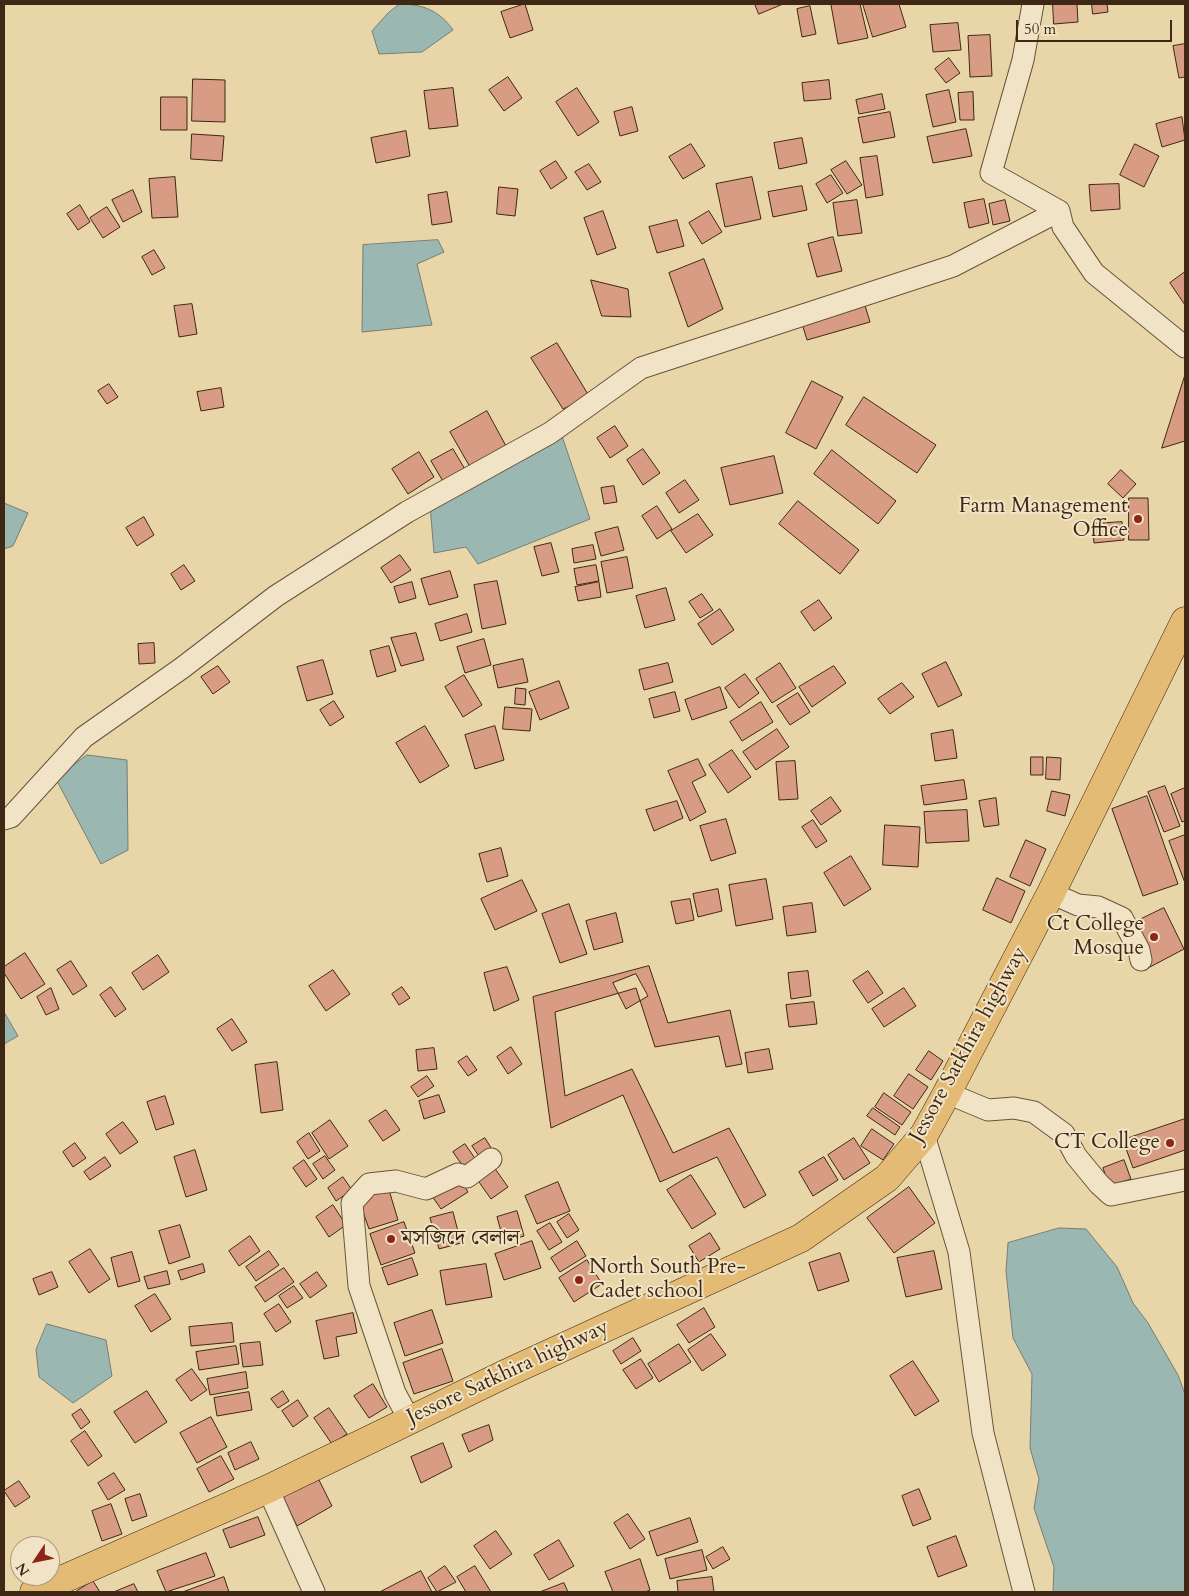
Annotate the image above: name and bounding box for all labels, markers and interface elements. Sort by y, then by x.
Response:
scale bar [1019,10,1175,42]
text: 50 m [1024,19,1056,39]
place label: Farm Management Office [959,494,1128,544]
marker: Farm Management Office [1132,513,1144,525]
place label: Ct College Mosque [1047,912,1144,962]
marker: Ct College Mosque [1148,931,1160,943]
street label: Jessore Satkhira highway [905,943,1033,1147]
place label: CT College [1054,1130,1160,1156]
marker: CT College [1164,1137,1176,1149]
place label: মসজিদে বেলাল [401,1226,520,1252]
marker: মসজিদে বেলাল [385,1233,397,1245]
place label: North South Pre- Cadet school [589,1255,746,1305]
marker: North South Pre- Cadet school [573,1274,585,1286]
street label: Jessore Satkhira highway [403,1315,613,1431]
north arrow [10,1536,60,1586]
text: N [12,1559,34,1579]

